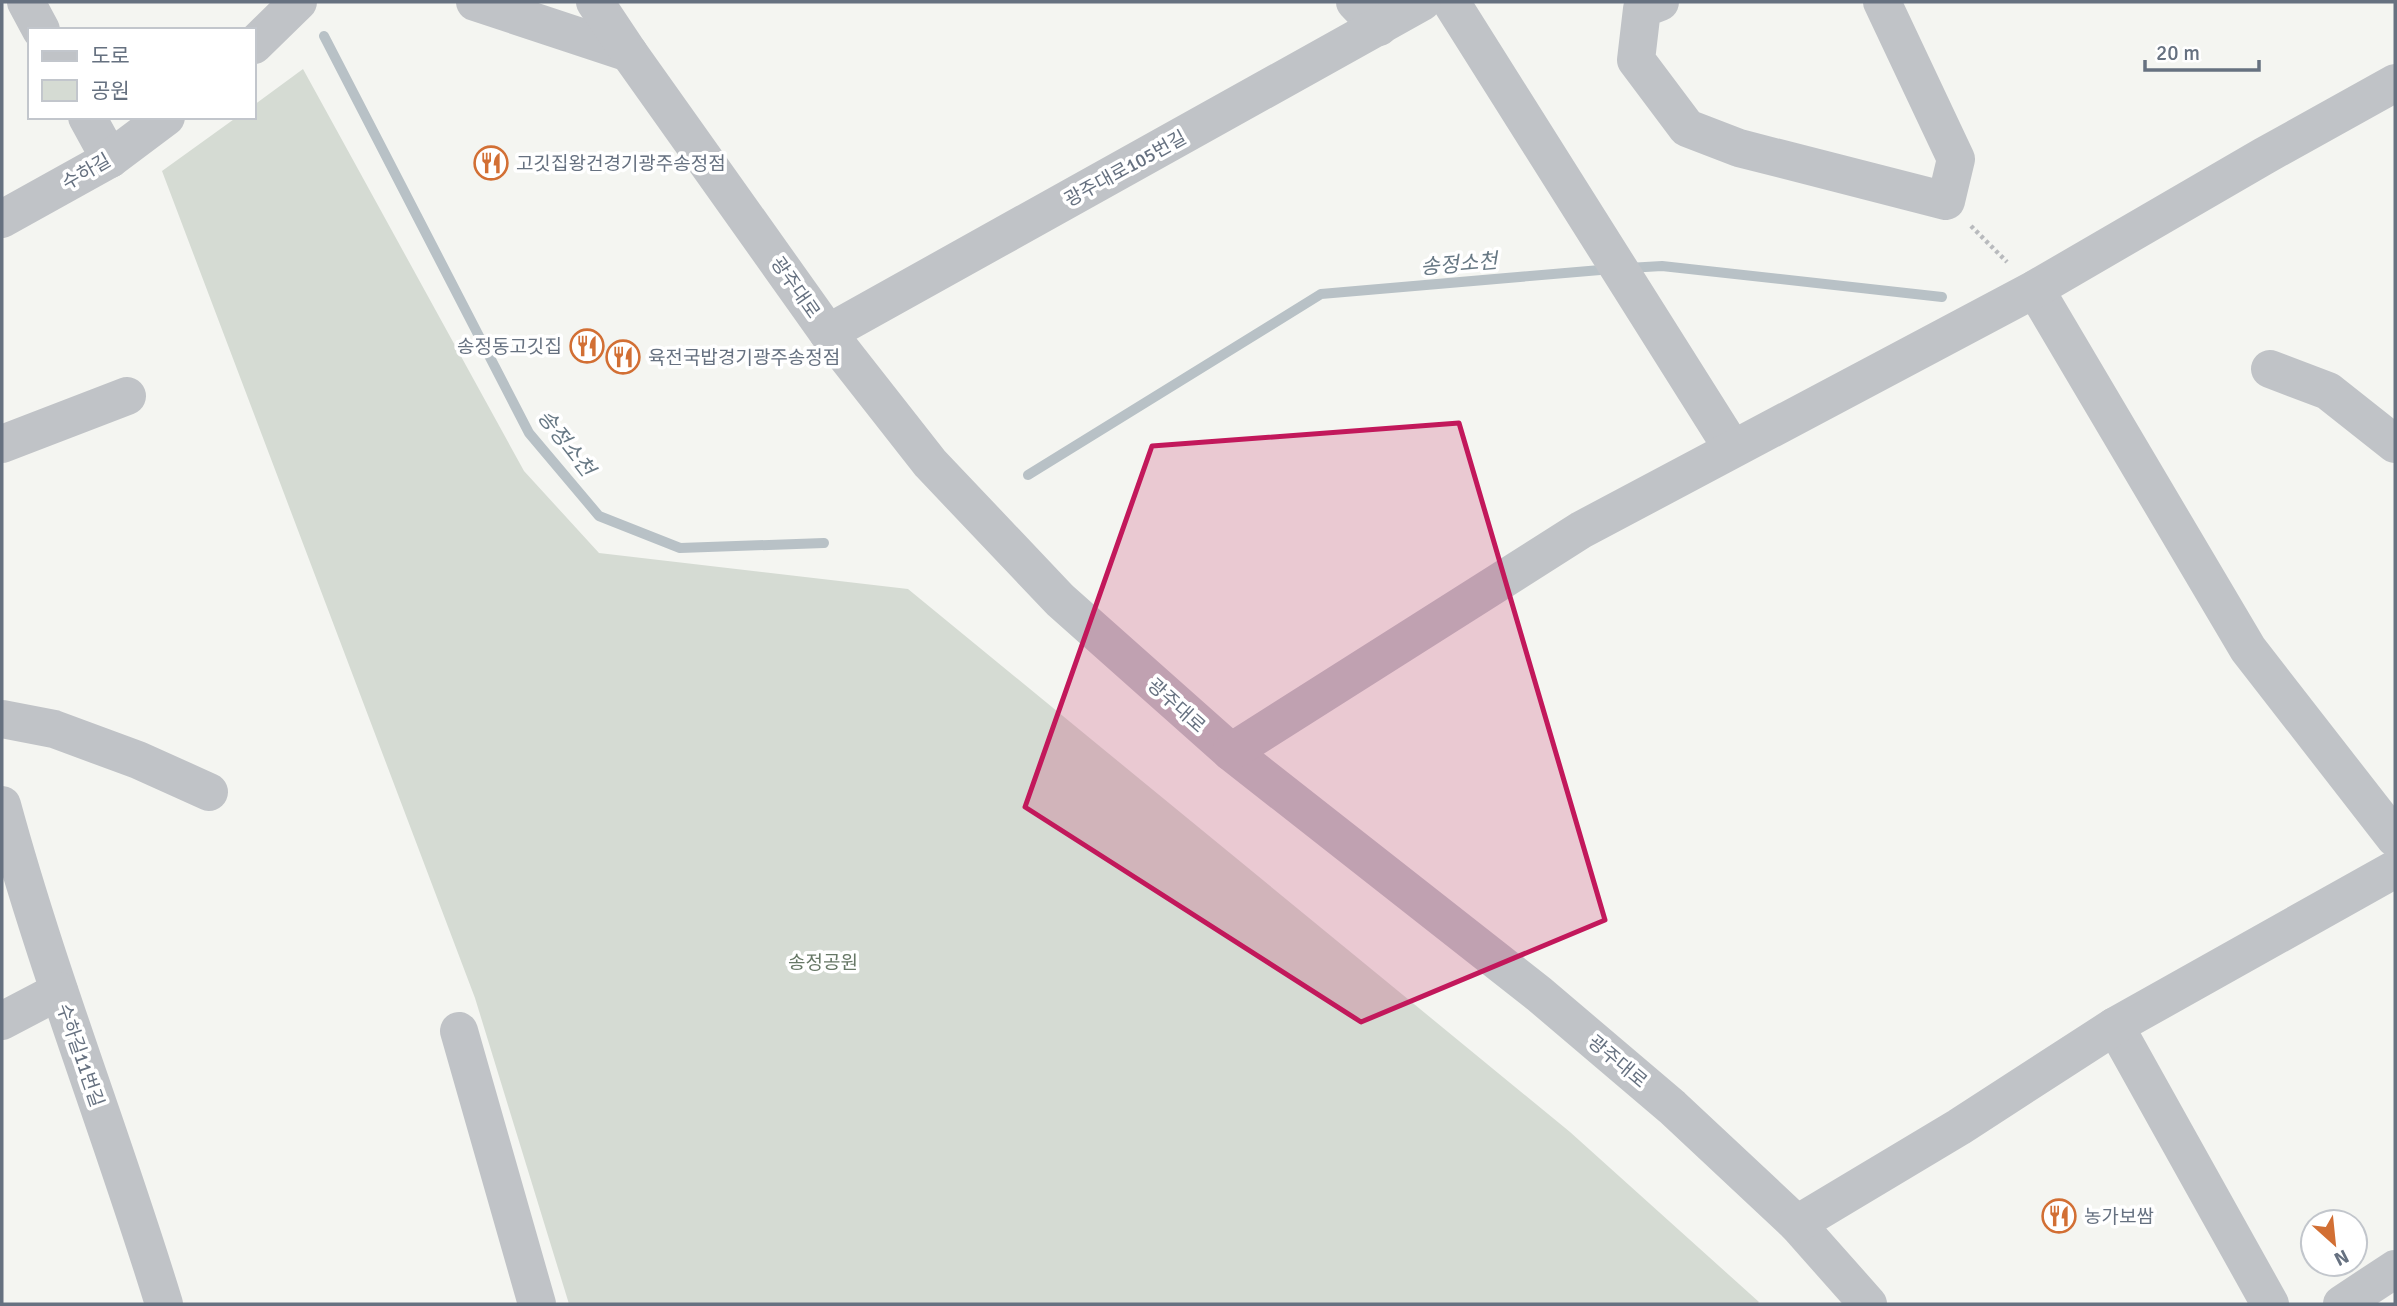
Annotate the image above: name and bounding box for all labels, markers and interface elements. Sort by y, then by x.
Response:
legend [28,28,256,119]
scale bar [2145,28,2259,72]
text: 20 m [2156,40,2200,66]
text: 도로 [91,43,130,69]
text: 공원 [91,78,130,104]
street label: 광주대로105번길 [1060,125,1191,212]
restaurant icon: 고깃집왕건경기광주송정점 [472,144,510,182]
street label: 수하길 [58,148,115,195]
place label: 고깃집왕건경기광주송정점 [516,152,726,176]
water label: 송정소천 [1419,247,1501,280]
street label: 광주대로 [765,252,825,323]
restaurant icon: 송정동고깃집 [568,327,606,365]
place label: 송정동고깃집 [457,335,562,359]
restaurant icon: 육전국밥경기광주송정점 [604,338,642,376]
place label: 육전국밥경기광주송정점 [648,346,840,370]
water label: 송정소천 [532,405,602,484]
street label: 광주대로 [1142,673,1210,738]
park label: 송정공원 [788,951,858,975]
street label: 수하길11번길 [51,1000,109,1110]
street label: 광주대로 [1583,1030,1652,1093]
restaurant icon: 농가보쌈 [2040,1197,2078,1235]
place label: 농가보쌈 [2084,1205,2154,1229]
north arrow [2299,1208,2369,1278]
text: N [2330,1244,2353,1271]

